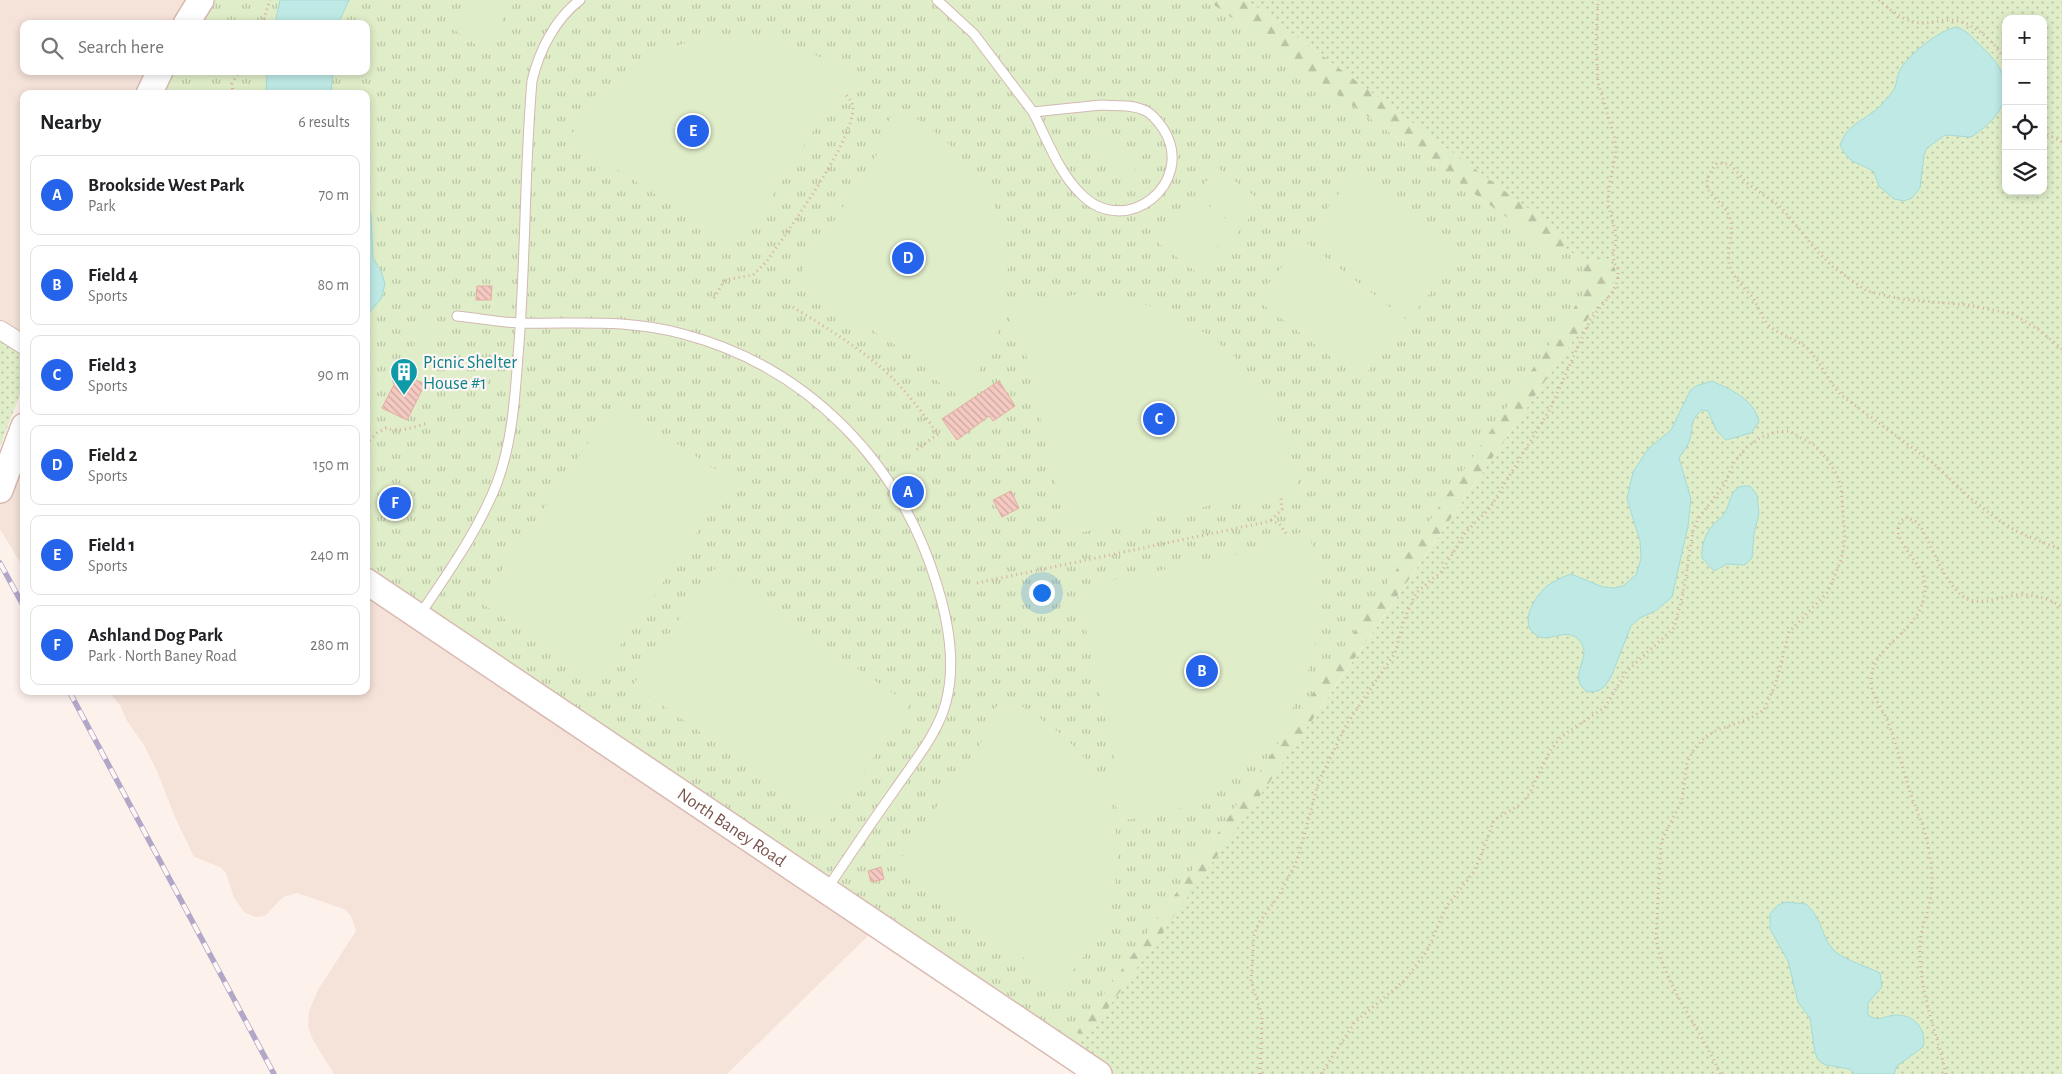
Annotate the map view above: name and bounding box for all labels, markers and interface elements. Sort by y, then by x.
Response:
map controls [2002,15,2047,195]
button: + [2002,15,2047,60]
search box [20,20,370,75]
icon: search [38,34,66,62]
text: Search here [78,38,164,57]
button: − [2002,60,2047,105]
button: locate [2002,105,2047,150]
text: Nearby [40,112,101,133]
pin: E [677,112,709,150]
text: 6 results [298,114,350,130]
button: layers [2002,150,2047,195]
text: Brookside West Park [88,176,245,195]
text: A [52,187,62,203]
text: 70 m [318,187,349,203]
text: Park [88,198,116,214]
pin: D [892,239,924,277]
text: Field 4 [88,266,138,285]
text: B [52,277,62,293]
text: 80 m [318,277,349,293]
text: Sports [88,288,128,304]
place label: Picnic Shelter House #1 [423,354,517,393]
text: Field 3 [88,356,137,375]
building icon: Picnic Shelter House #1 [389,357,419,396]
text: C [53,367,61,383]
text: 90 m [318,367,349,383]
text: Sports [88,378,128,394]
pin: C [1143,400,1175,438]
text: Field 2 [88,446,137,465]
text: D [52,457,62,473]
text: 150 m [313,457,349,473]
text: Sports [88,468,128,484]
pin: A [892,473,924,511]
pin: F [379,484,411,522]
text: Field 1 [88,536,135,555]
text: E [53,547,61,563]
text: 240 m [310,547,349,563]
text: Sports [88,558,128,574]
your location [1029,580,1055,606]
text: Ashland Dog Park [88,626,223,645]
text: F [53,637,61,653]
text: 280 m [310,637,349,653]
text: Park · North Baney Road [88,648,237,664]
pin: B [1186,652,1218,690]
street label: North Baney Road [674,785,789,871]

